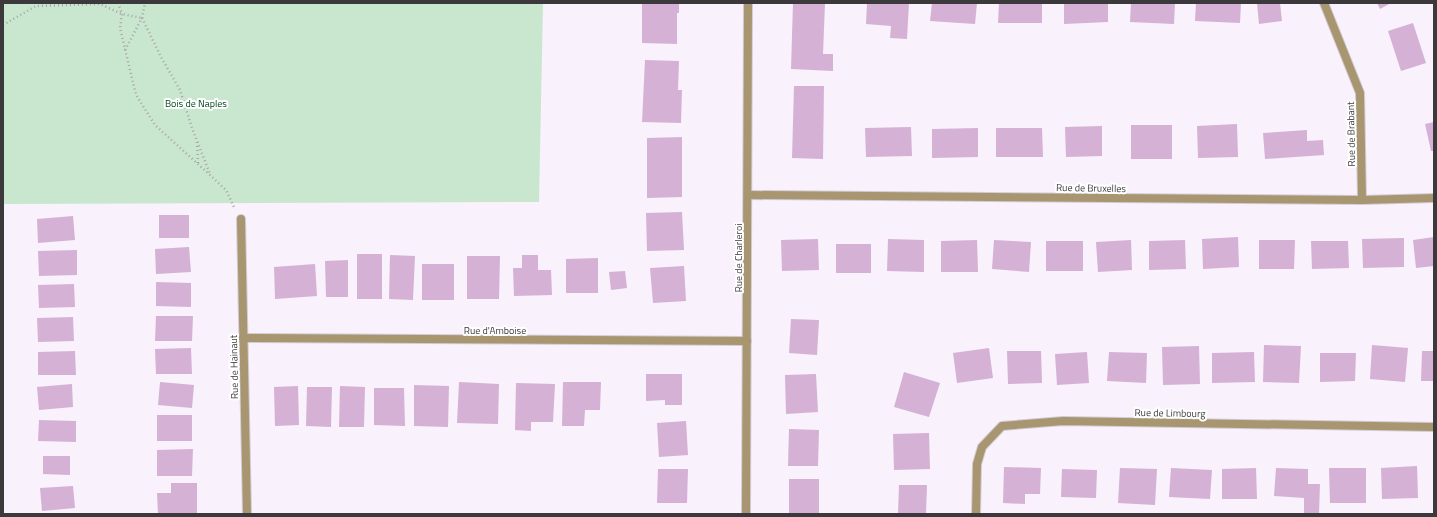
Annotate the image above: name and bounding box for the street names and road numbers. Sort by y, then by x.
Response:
street label: Rue de Brabant [1343,101,1359,167]
street label: Rue de Bruxelles [1056,180,1126,196]
street label: Rue de Charleroi [731,224,746,292]
street label: Rue d'Amboise [464,323,526,338]
street label: Rue de Hainaut [226,334,242,399]
street label: Rue de Limbourg [1134,405,1206,421]

